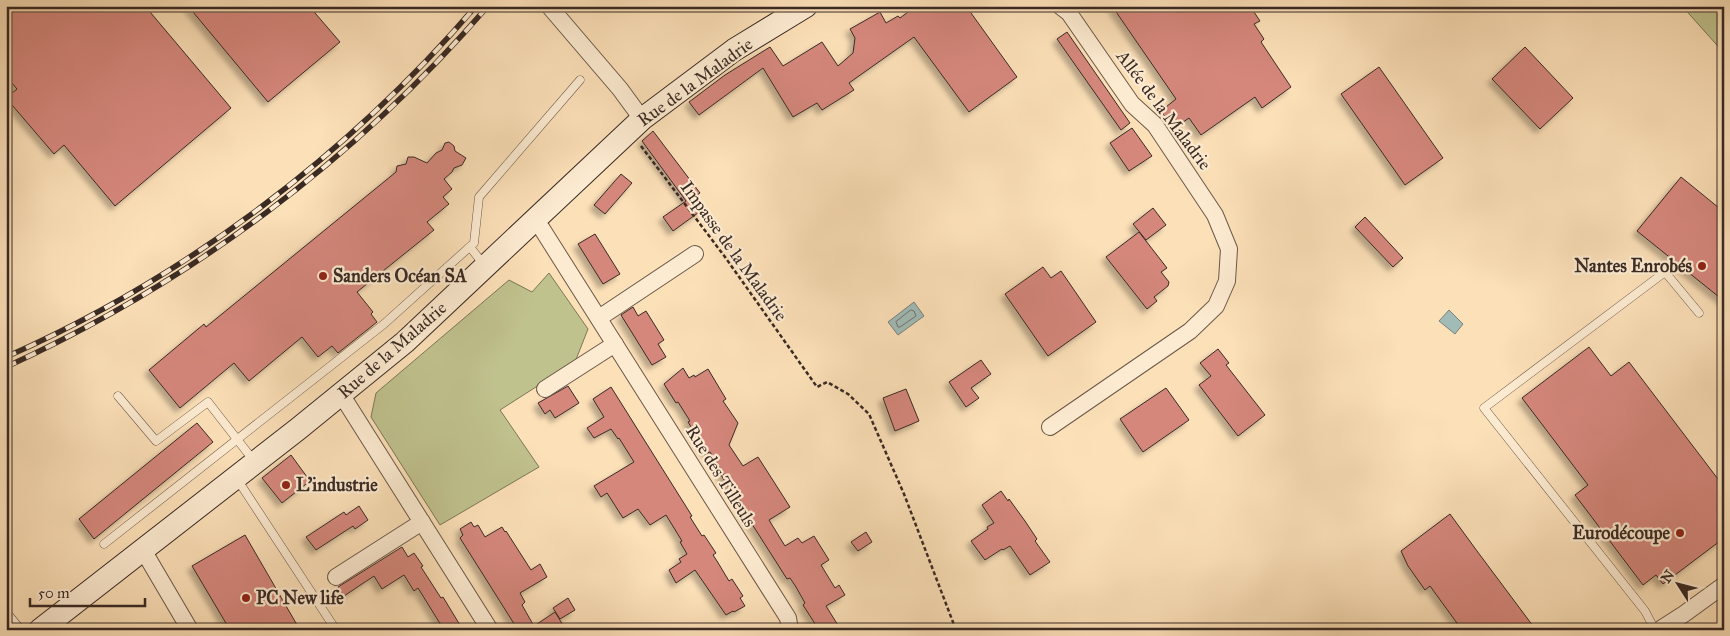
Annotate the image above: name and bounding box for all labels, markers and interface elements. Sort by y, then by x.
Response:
street label: Rue de la Maladrie [633,33,757,131]
street label: Allée de la Maladrie [1111,45,1216,174]
street label: Impasse de la Maladrie [676,177,792,325]
place label: Nantes Enrobés [1574,255,1692,277]
marker: Nantes Enrobés [1696,260,1708,272]
place label: Sanders Océan SA [333,265,468,287]
marker: Sanders Océan SA [317,270,329,282]
street label: Rue de la Maladrie [333,297,451,403]
street label: Rue des Tilleuls [681,421,761,531]
place label: L'industrie [296,474,378,496]
marker: L'industrie [280,479,292,491]
place label: Eurodécoupe [1572,522,1671,545]
marker: Eurodécoupe [1674,527,1686,539]
north arrow [1652,558,1702,608]
text: N [1658,567,1678,586]
scale bar [30,576,145,608]
text: 50 m [38,584,70,602]
place label: PC New life [256,587,344,609]
marker: PC New life [240,592,252,604]

